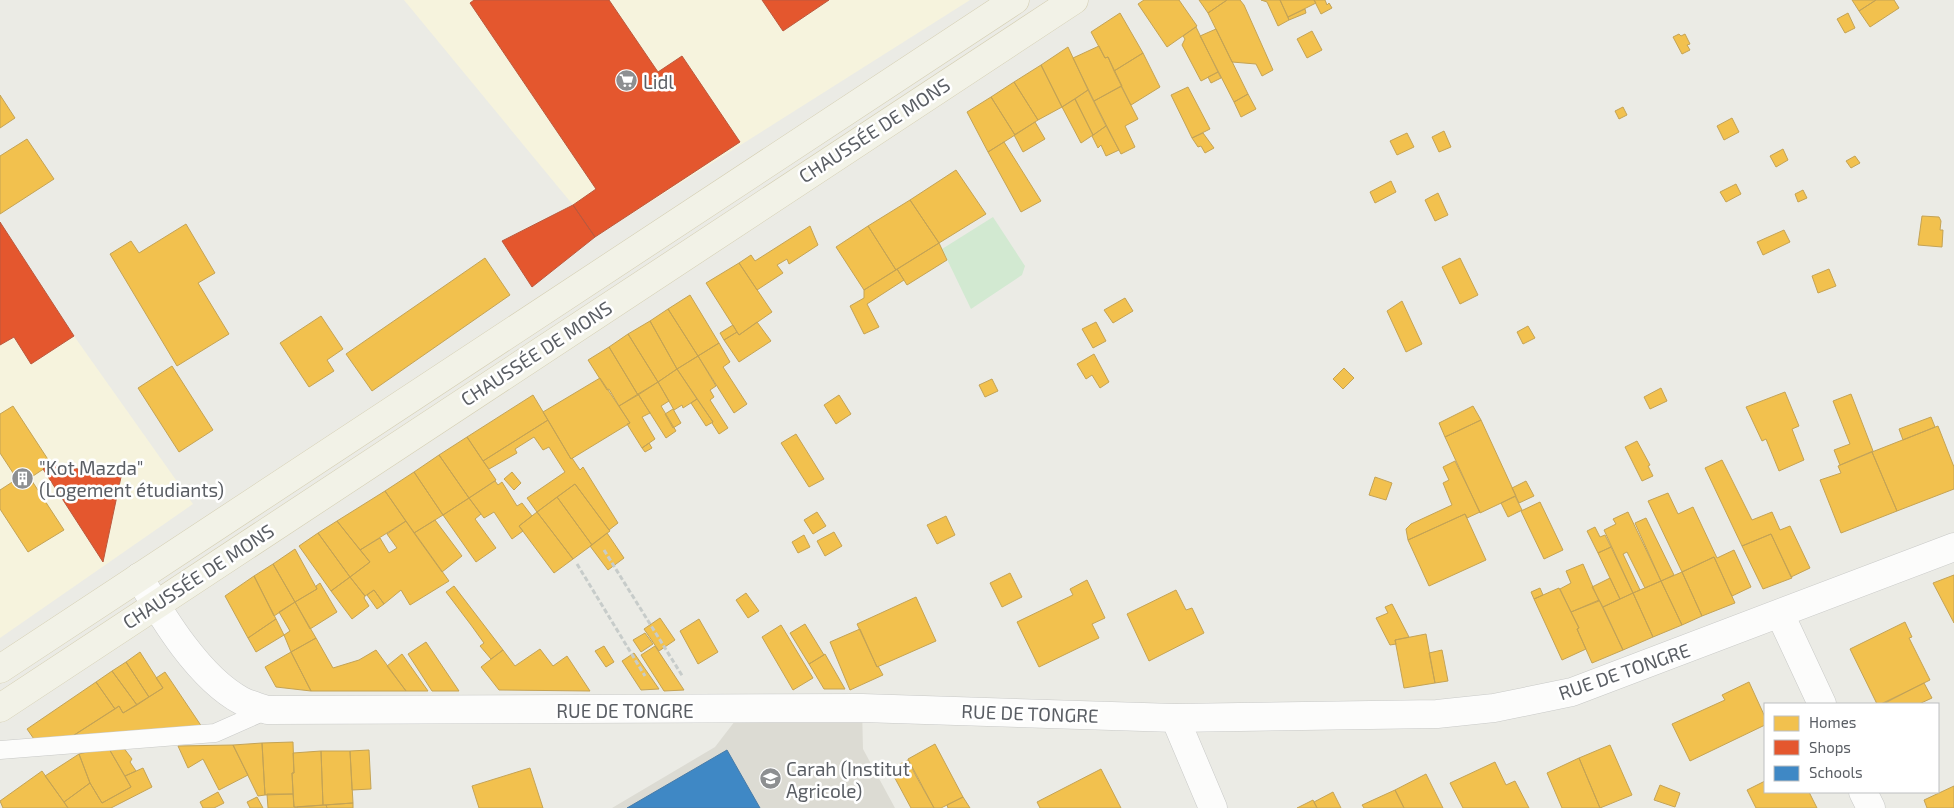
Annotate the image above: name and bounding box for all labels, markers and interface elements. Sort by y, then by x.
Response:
supermarket icon: Lidl [615,69,639,93]
place label: Lidl [643,70,674,93]
street label: CHAUSSÉE DE MONS [794,73,954,187]
street label: CHAUSSÉE DE MONS [456,296,616,410]
place label: "Kot Mazda" (Logement étudiants) [39,456,224,501]
building icon: "Kot Mazda" (Logement étudiants) [11,466,35,490]
street label: CHAUSSÉE DE MONS [118,519,278,633]
street label: RUE DE TONGRE [1555,638,1693,704]
street label: RUE DE TONGRE [556,699,694,722]
street label: RUE DE TONGRE [961,699,1099,727]
legend [1764,703,1939,793]
text: Homes [1809,713,1856,731]
text: Shops [1809,738,1851,756]
place label: Carah (Institut Agricole) [786,757,910,802]
text: Schools [1809,763,1863,781]
school or university icon: Carah (Institut Agricole) [758,767,782,791]

